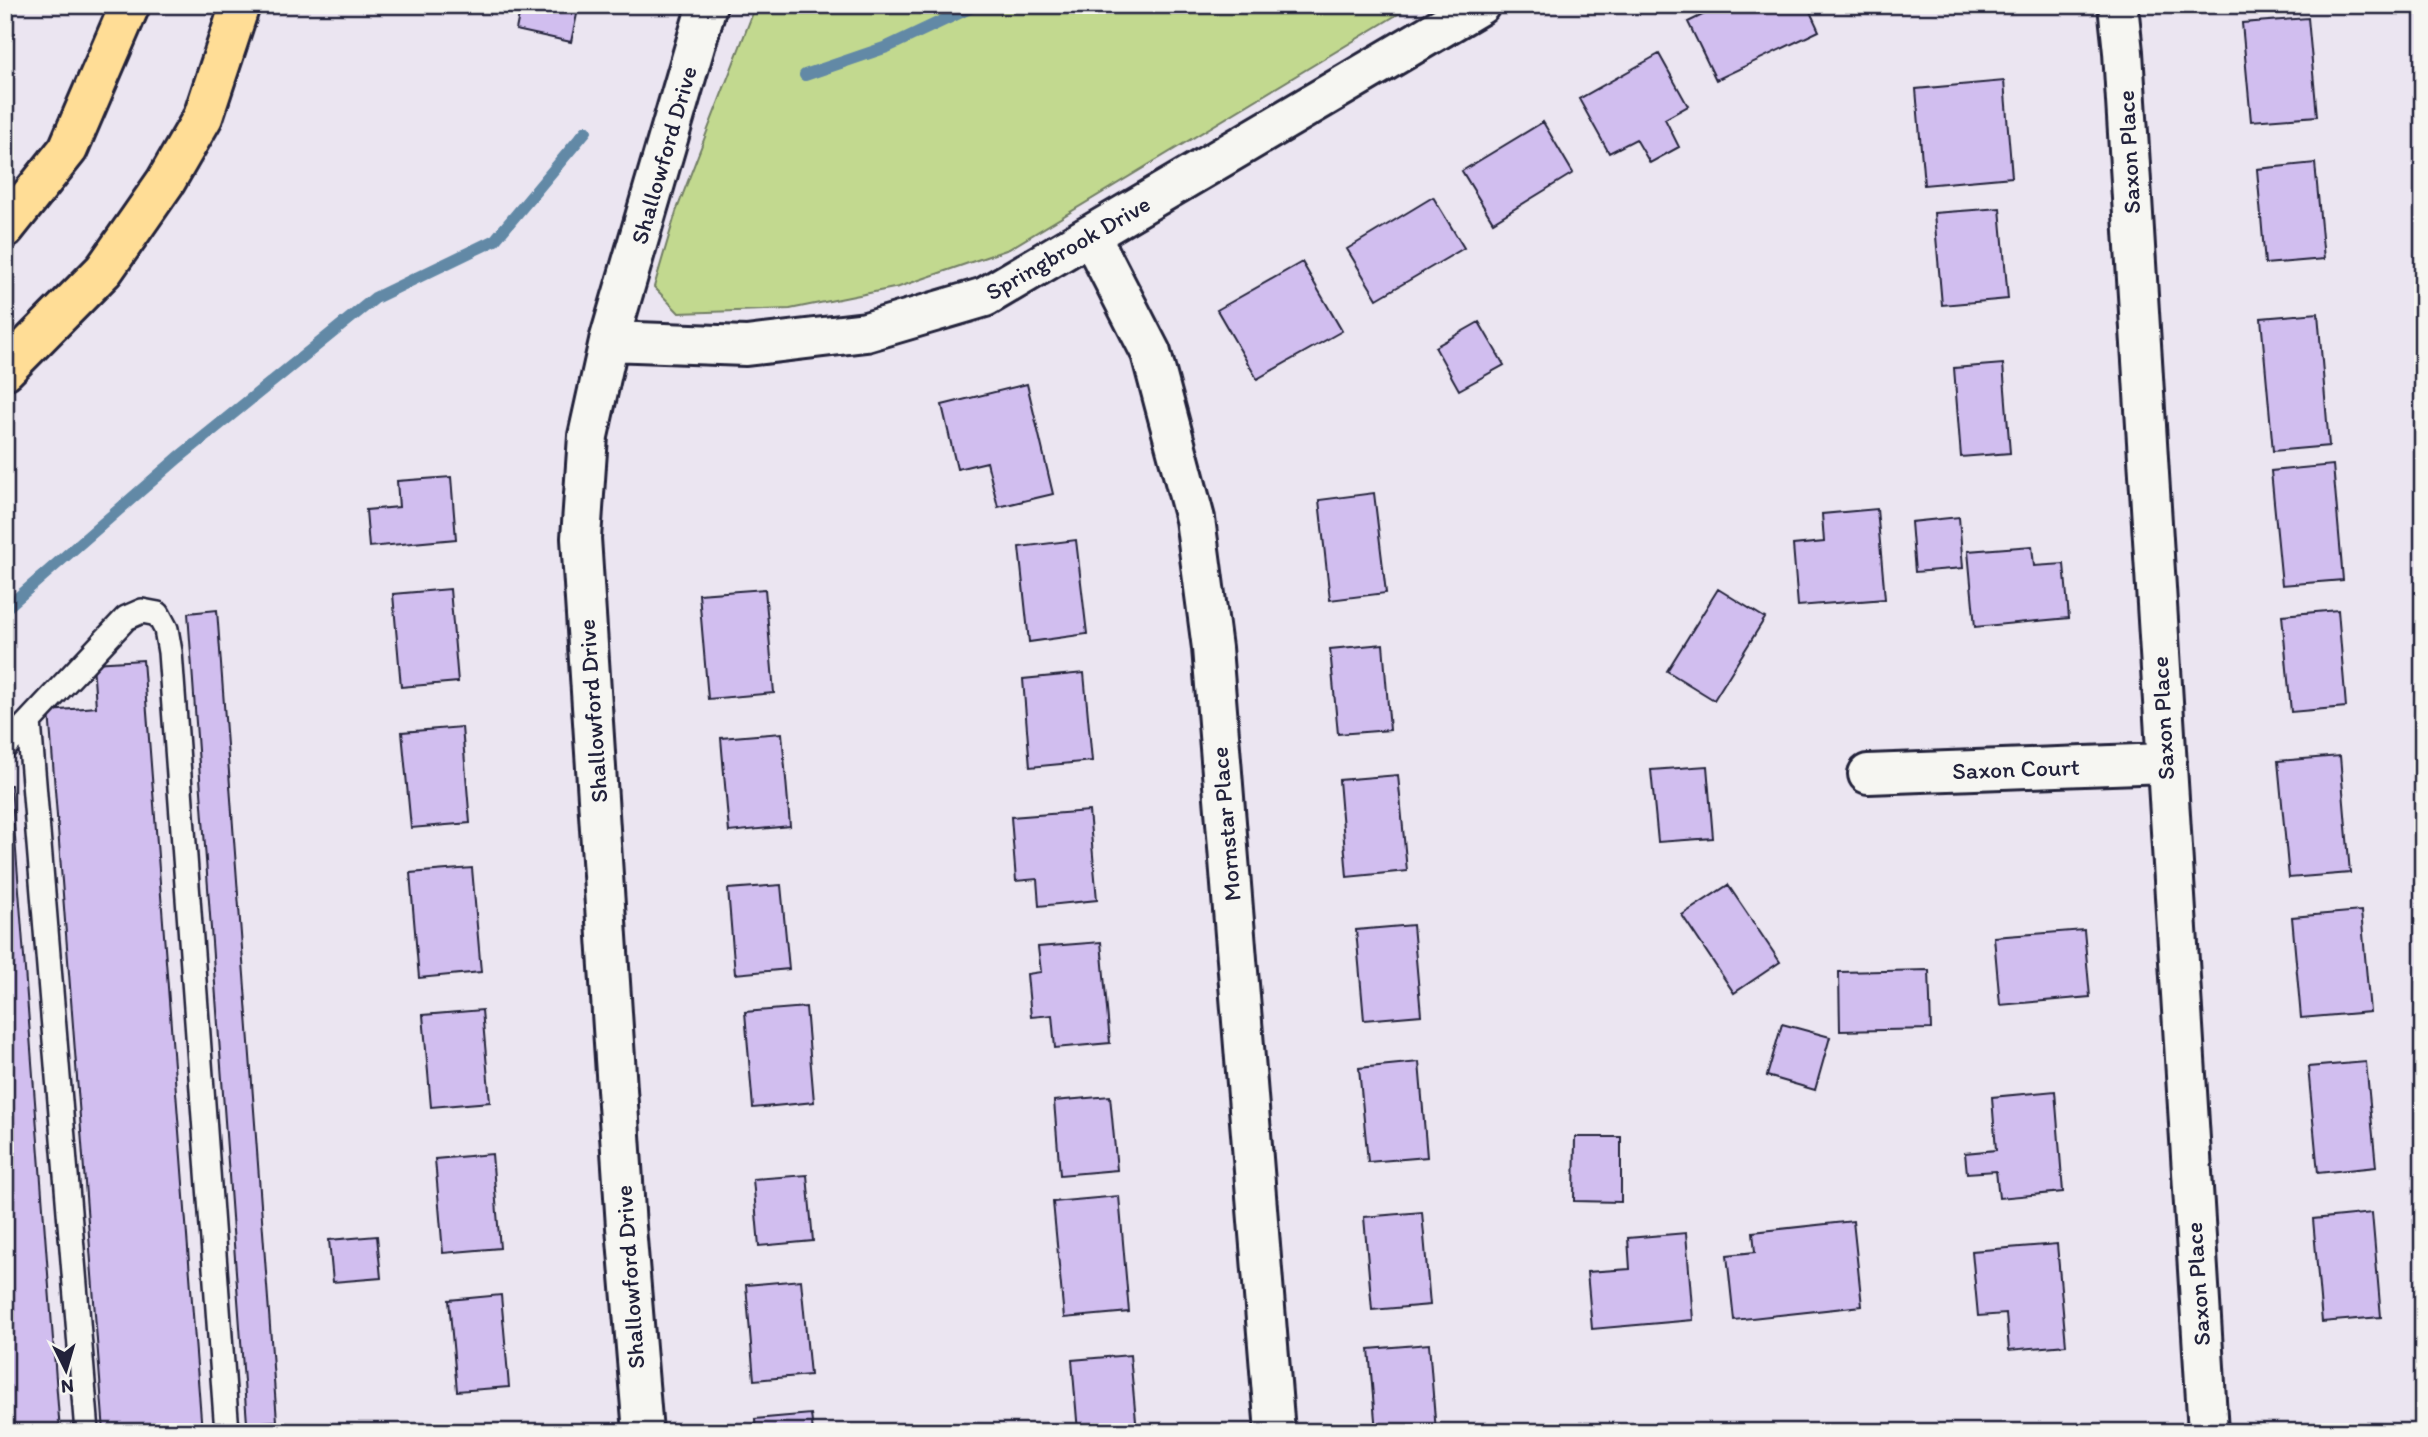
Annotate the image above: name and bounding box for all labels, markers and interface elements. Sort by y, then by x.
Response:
street label: Shallowford Drive [624,62,703,247]
street label: Saxon Place [2111,89,2146,215]
street label: Springbrook Drive [980,189,1155,306]
street label: Shallowford Drive [572,618,613,804]
street label: Saxon Place [2145,655,2180,781]
street label: Mornstar Place [1204,745,1247,903]
street label: Saxon Court [1952,752,2080,785]
street label: Shallowford Drive [609,1184,650,1370]
street label: Saxon Place [2179,1221,2216,1347]
north arrow [32,1336,102,1406]
text: N [60,1374,75,1398]

